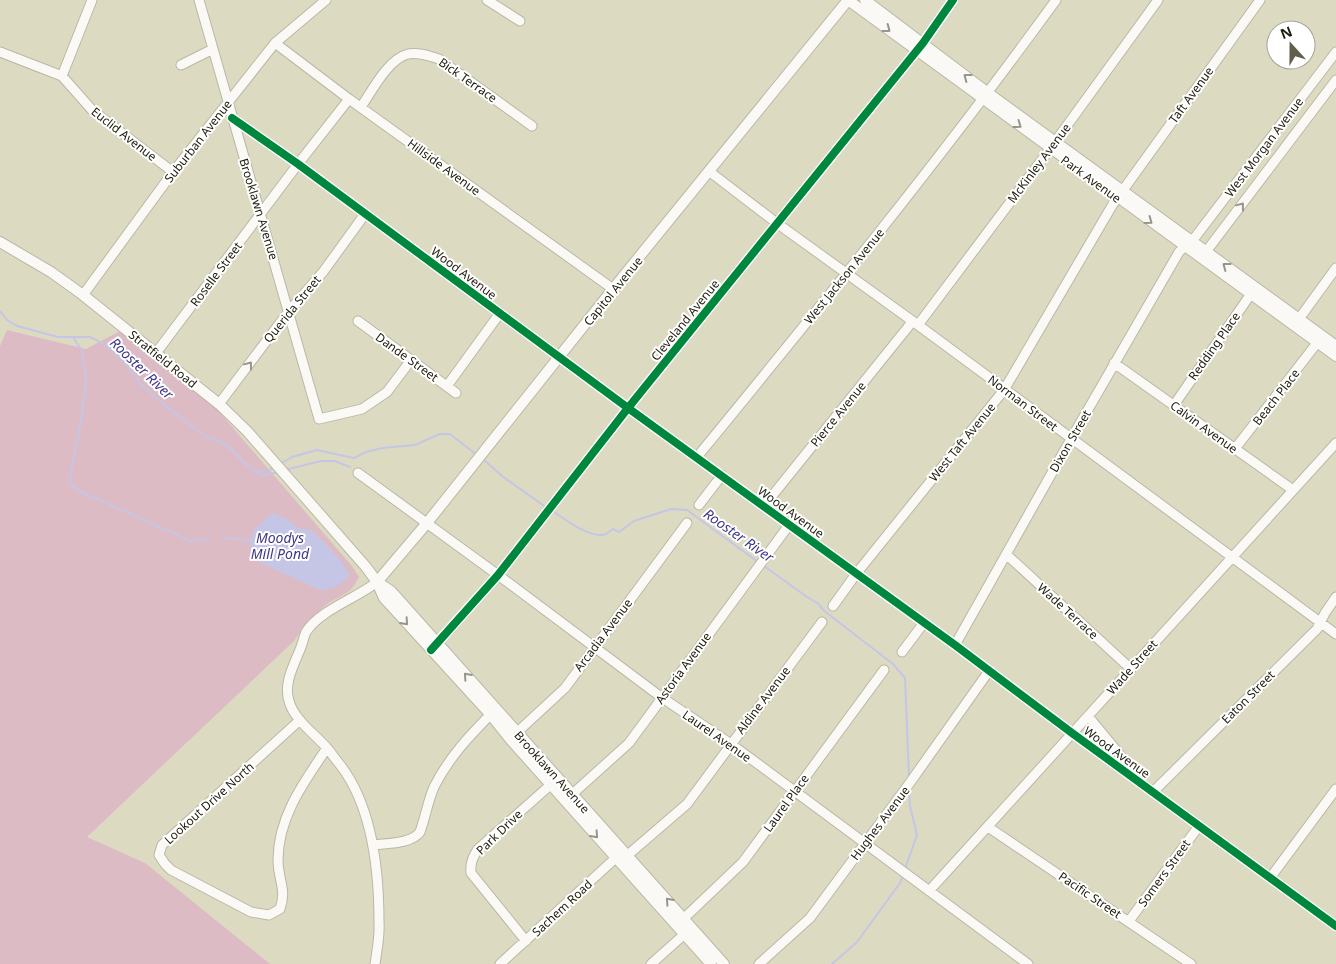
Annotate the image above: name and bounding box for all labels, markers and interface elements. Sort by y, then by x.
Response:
north arrow [1266,20,1316,70]
text: N [1277,21,1295,43]
one-way arrow [881,23,890,33]
street label: Bick Terrace [435,54,501,107]
street label: Taft Avenue [1165,63,1217,127]
one-way arrow [963,74,973,83]
street label: West Morgan Avenue [1221,94,1307,200]
street label: Suburban Avenue [160,96,236,186]
street label: Euclid Avenue [88,103,160,165]
one-way arrow [1012,119,1022,128]
street label: McKinley Avenue [1003,120,1075,206]
street label: Hillside Avenue [404,135,484,199]
street label: Park Avenue [1057,151,1125,207]
street label: Brooklawn Avenue [235,156,283,262]
one-way arrow [1235,203,1243,212]
one-way arrow [1143,215,1153,224]
street label: West Jackson Avenue [800,224,888,327]
street label: Roselle Street [186,238,246,310]
street label: Wood Avenue [428,243,500,303]
street label: Capitol Avenue [580,253,646,329]
one-way arrow [1223,263,1232,271]
street label: Querida Street [259,271,325,346]
street label: Cleveland Avenue [647,276,723,364]
street label: Redding Place [1184,308,1244,383]
street label: Stratfield Road [125,326,201,392]
street label: Dande Street [372,328,442,386]
water label: Rooster River [106,333,178,403]
one-way arrow [243,362,251,371]
street label: Beach Place [1249,365,1304,429]
street label: Norman Street [985,371,1062,435]
street label: Pierce Avenue [806,378,870,450]
street label: Calvin Avenue [1167,397,1241,457]
street label: West Taft Avenue [925,399,999,485]
street label: Dixon Street [1045,406,1095,475]
street label: Wood Avenue [754,482,828,542]
water label: Rooster River [700,504,778,566]
water label: Moodys Mill Pond [251,528,310,563]
street label: Wade Terrace [1034,579,1102,643]
street label: Arcadia Avenue [570,595,636,675]
one-way arrow [400,616,409,625]
street label: Astoria Avenue [651,628,715,707]
street label: Wade Street [1103,635,1162,698]
street label: Aldine Avenue [732,662,794,737]
street label: Eaton Street [1218,666,1279,727]
one-way arrow [464,673,473,682]
street label: Laurel Avenue [679,706,755,766]
street label: Wood Avenue [1080,722,1154,782]
street label: Brooklawn Avenue [510,727,594,817]
street label: Lookout Drive North [160,758,258,848]
street label: Laurel Place [759,770,813,835]
street label: Hughes Avenue [846,782,914,864]
street label: Park Drive [472,806,526,858]
one-way arrow [589,829,598,838]
street label: Somers Street [1134,835,1195,910]
street label: Pacific Street [1055,868,1125,923]
street label: Sachem Road [528,876,596,940]
one-way arrow [666,898,675,907]

